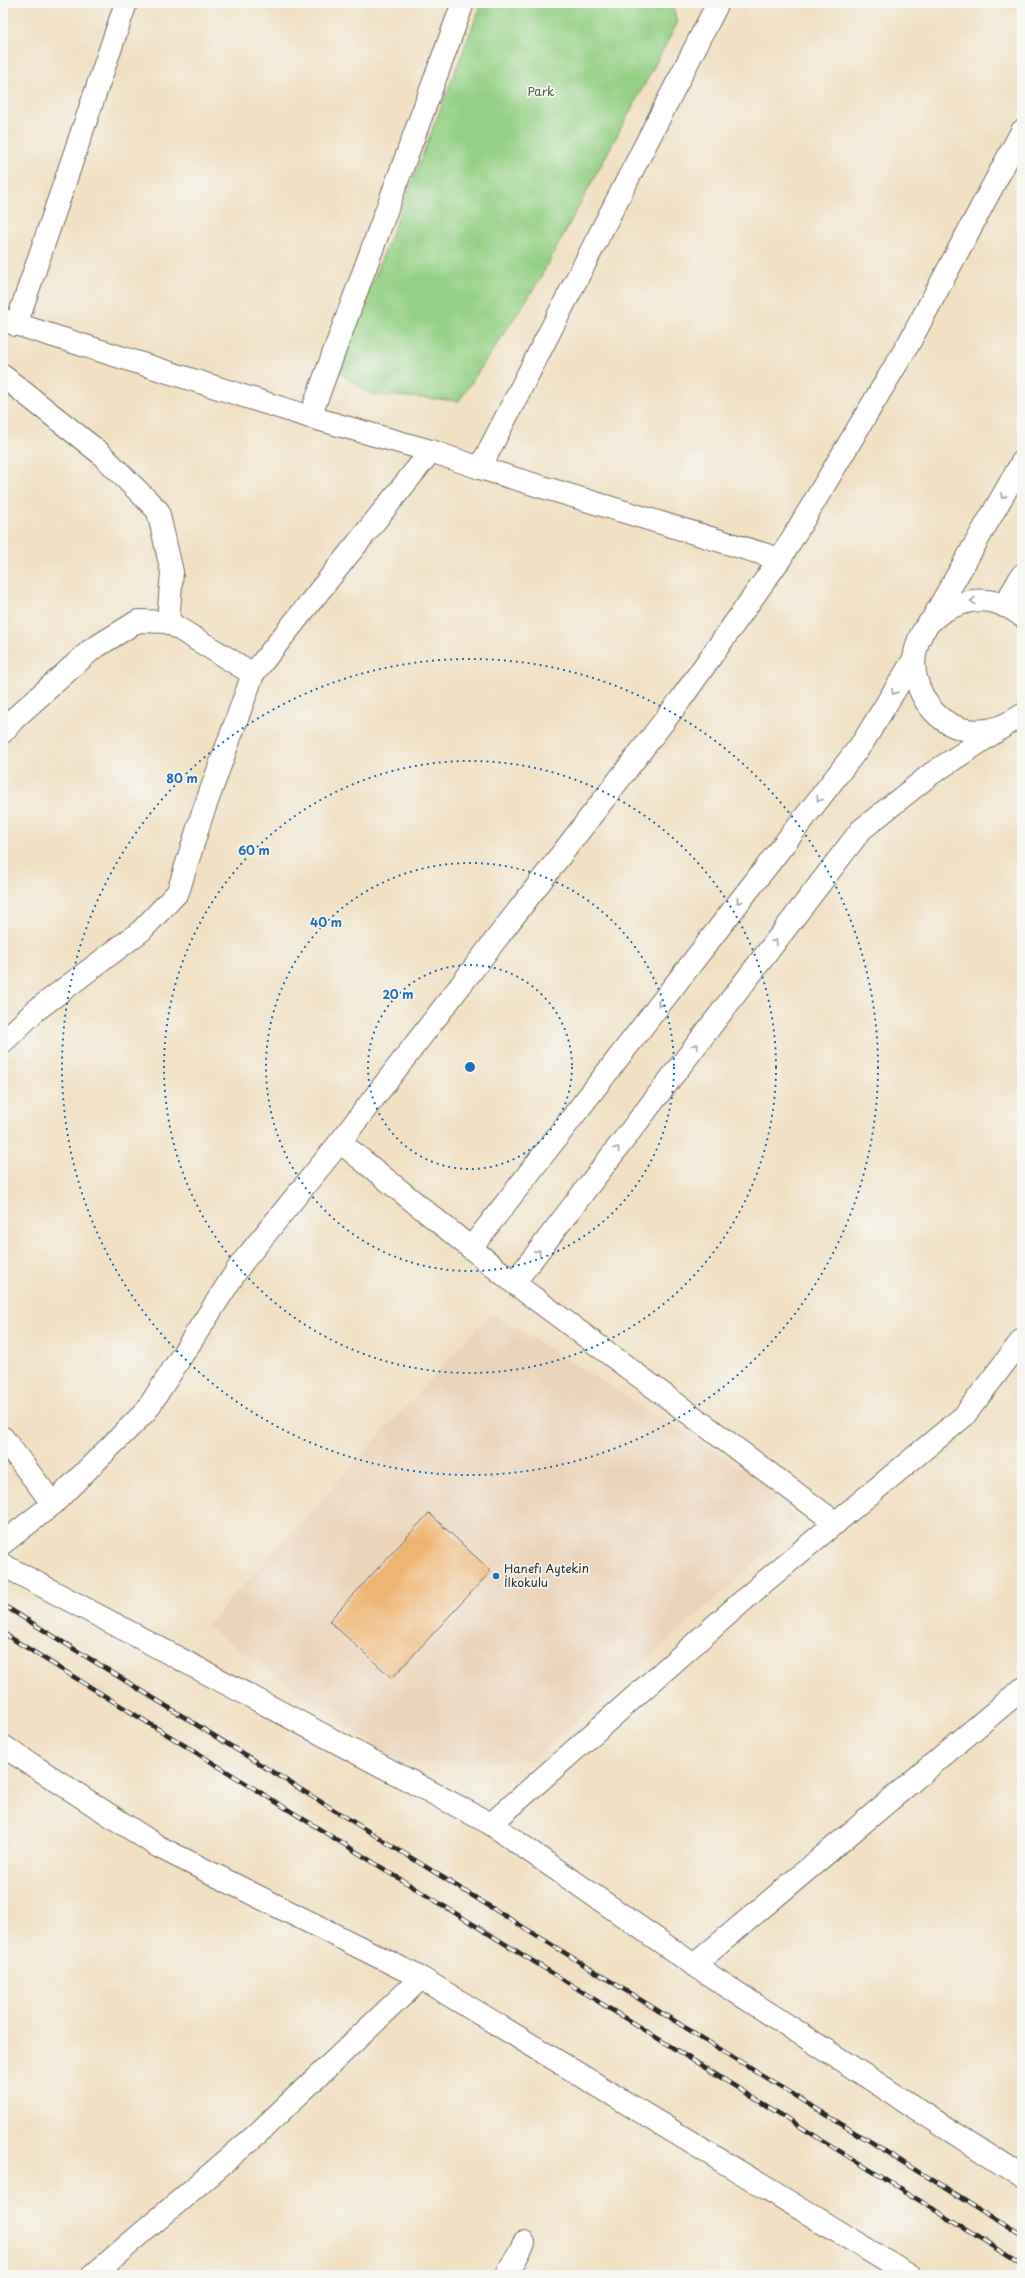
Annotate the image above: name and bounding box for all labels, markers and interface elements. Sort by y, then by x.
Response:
park label: Park [528,82,554,100]
one-way arrow [1000,492,1007,499]
one-way arrow [970,597,976,605]
one-way arrow [891,688,898,695]
text: 80 m [166,769,198,787]
one-way arrow [817,794,824,801]
text: 60 m [238,841,270,859]
one-way arrow [737,897,744,904]
text: 40 m [310,913,342,931]
one-way arrow [770,940,777,947]
text: 20 m [382,985,414,1003]
one-way arrow [657,1000,664,1007]
one-way arrow [691,1043,698,1050]
centre of rings [463,1060,477,1074]
one-way arrow [612,1146,619,1153]
one-way arrow [533,1249,541,1256]
place label: Hanefı Aytekin İlkokulu [504,1559,589,1591]
marker: Hanefı Aytekin İlkokulu [491,1571,501,1581]

